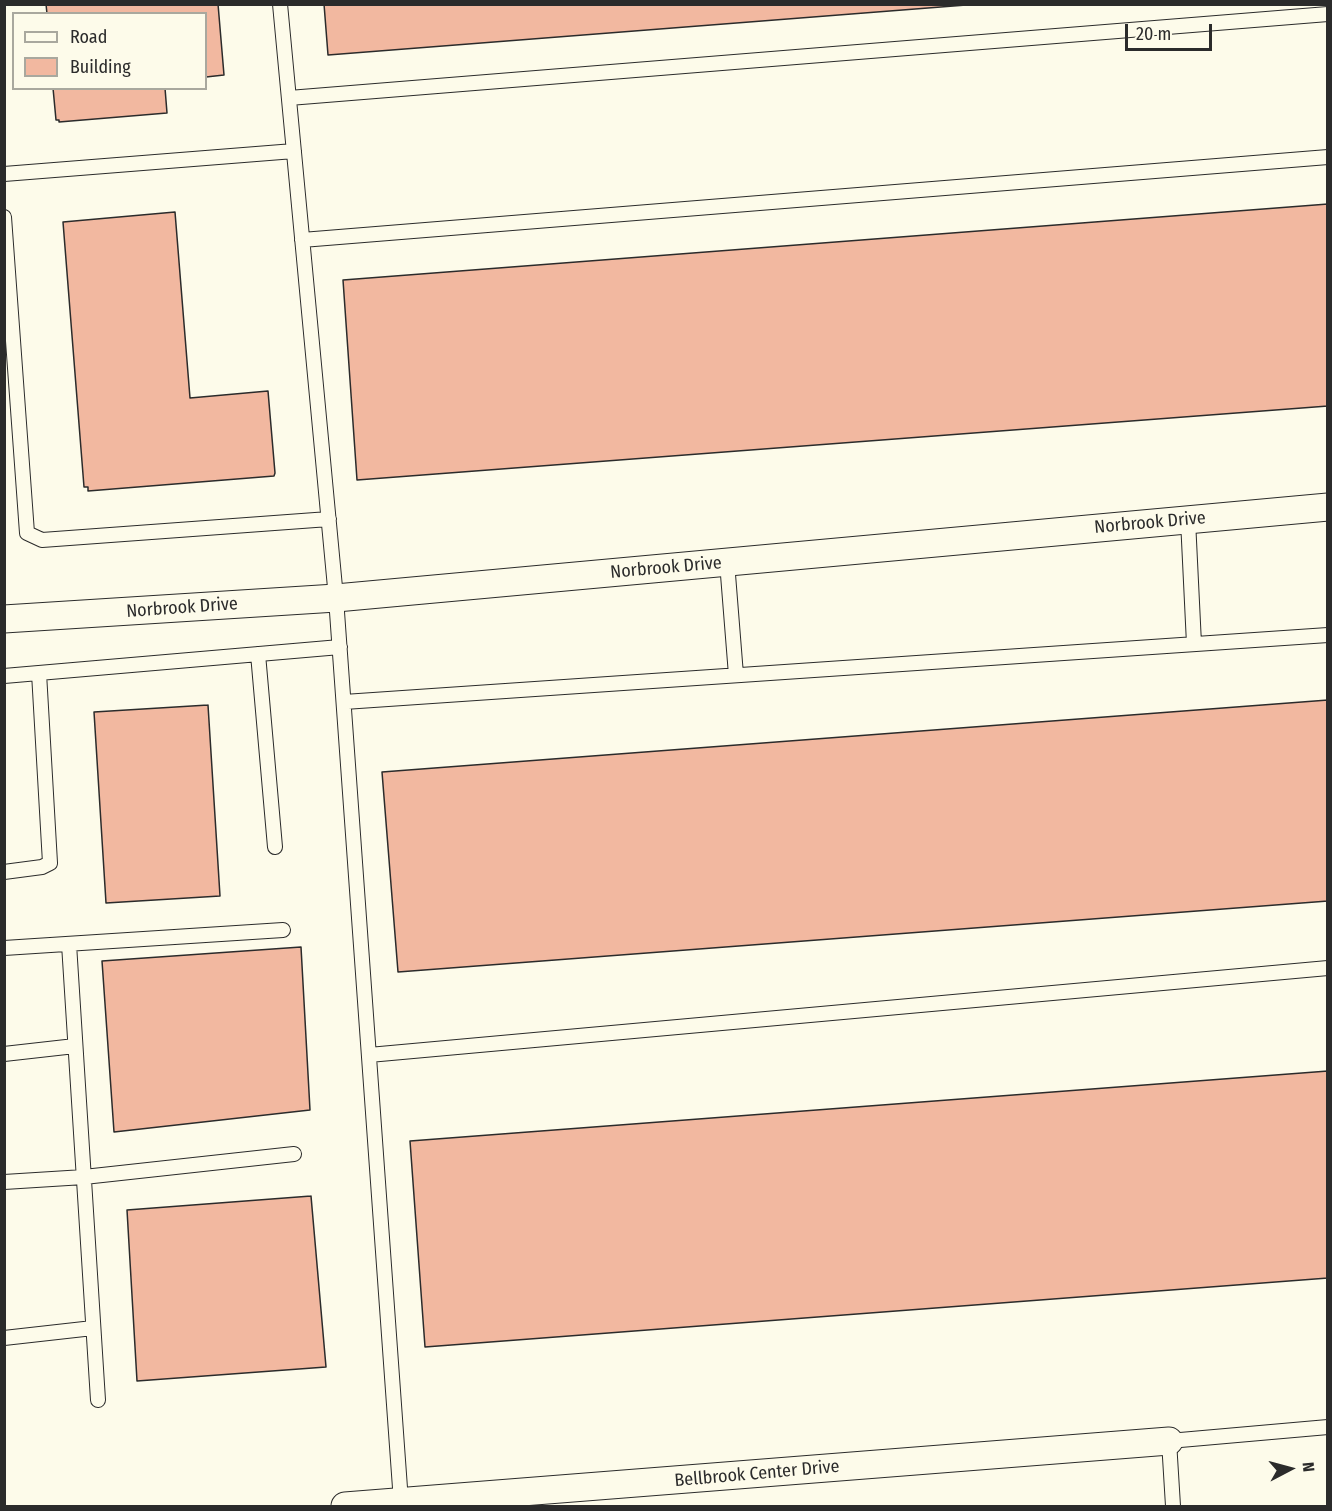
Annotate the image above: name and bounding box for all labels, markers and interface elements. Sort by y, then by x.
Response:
legend [12,12,207,90]
scale bar [1128,12,1215,50]
text: 20 m [1136,23,1171,45]
text: Road [70,26,107,48]
text: Building [70,56,131,78]
street label: Norbrook Drive [1093,507,1207,539]
street label: Norbrook Drive [609,552,723,584]
street label: Norbrook Drive [126,593,238,623]
north arrow [1260,1439,1320,1499]
street label: Bellbrook Center Drive [674,1456,840,1492]
text: N [1298,1461,1318,1473]

